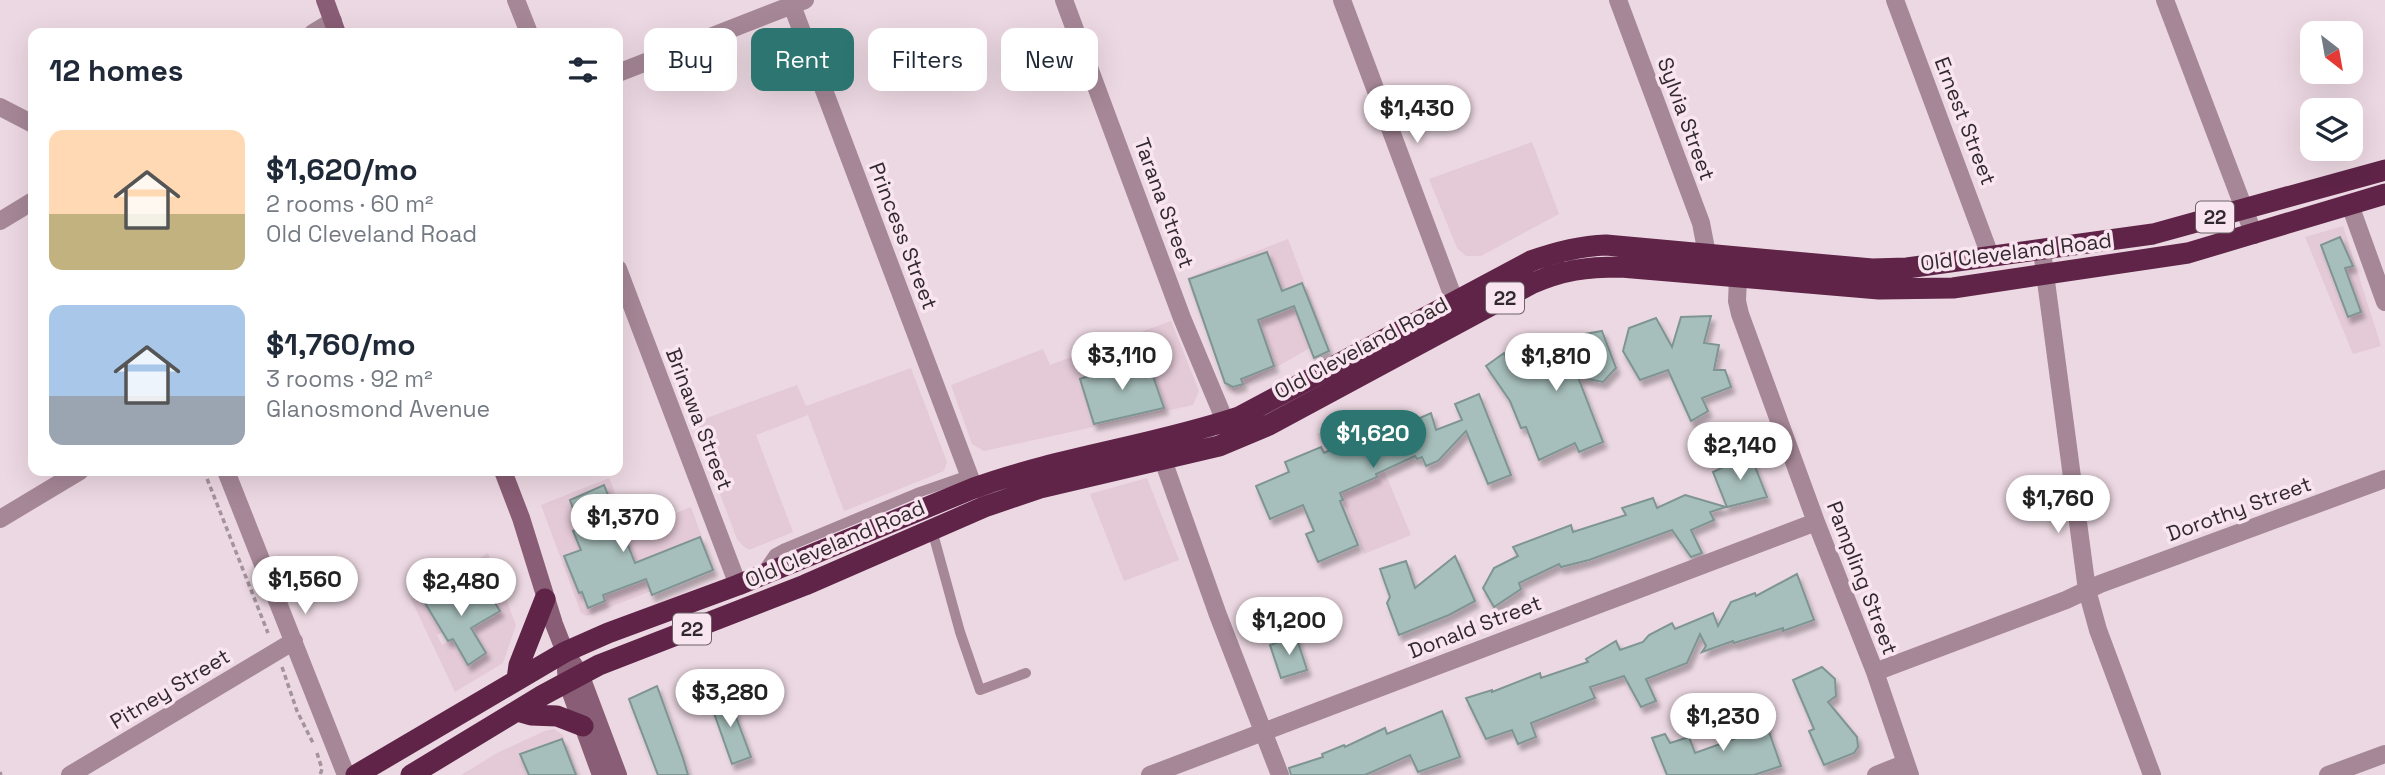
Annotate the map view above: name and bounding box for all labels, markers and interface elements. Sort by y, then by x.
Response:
north arrow [2300,21,2362,84]
map controls [2300,21,2363,161]
chip: Buy [644,28,737,91]
chip: Rent [751,28,854,91]
chip: Filters [868,28,987,91]
chip: New [1001,28,1098,91]
text: 12 homes [49,51,184,90]
icon: filters [564,51,602,89]
street label: Ernest Street [1929,53,2002,189]
street label: Sylvia Street [1652,54,1721,184]
pin: $1,430 [1360,86,1474,145]
text: $1,430 [1380,93,1454,123]
button: layers [2300,98,2363,161]
street label: Tarana Street [1128,134,1201,272]
text: $1,620/mo [266,150,418,189]
icon: home [105,158,189,242]
street label: Princess Street [863,159,944,313]
text: 2 rooms · 60 m² [266,189,433,219]
road number: 22 [2196,202,2234,232]
text: Old Cleveland Road [266,219,477,249]
street label: Old Cleveland Road [1919,226,2113,277]
road number: 22 [1486,282,1524,314]
street label: Old Cleveland Road [1269,290,1452,405]
text: $1,760/mo [266,325,416,364]
pin: $3,110 [1065,332,1179,392]
icon: home [105,333,189,417]
pin: $1,810 [1499,334,1613,393]
text: $3,110 [1087,340,1157,370]
text: $1,810 [1521,341,1591,371]
street label: Brinawa Street [660,344,739,494]
text: 3 rooms · 92 m² [266,364,433,394]
text: Glanosmond Avenue [266,394,490,424]
pin: $1,620 [1316,410,1430,470]
text: $1,620 [1336,418,1410,448]
pin: $2,140 [1683,422,1797,482]
text: $2,140 [1703,430,1777,460]
street label: Dorothy Street [2163,470,2315,547]
pin: $1,760 [2001,476,2115,535]
text: $1,760 [2022,483,2094,513]
street label: Old Cleveland Road [741,493,929,594]
pin: $1,370 [566,494,680,554]
street label: Pampling Street [1821,497,1904,658]
text: $1,370 [587,502,659,532]
pin: $1,560 [248,556,362,616]
pin: $2,480 [404,558,518,618]
text: $1,560 [268,564,342,594]
text: $2,480 [422,566,500,596]
street label: Donald Street [1405,589,1545,664]
pin: $1,200 [1232,598,1346,657]
text: $1,200 [1252,605,1326,635]
road number: 22 [673,614,711,644]
street label: Pitney Street [105,642,235,735]
pin: $3,280 [673,670,787,729]
text: $3,280 [691,677,769,707]
pin: $1,230 [1666,694,1780,753]
text: $1,230 [1686,701,1760,731]

